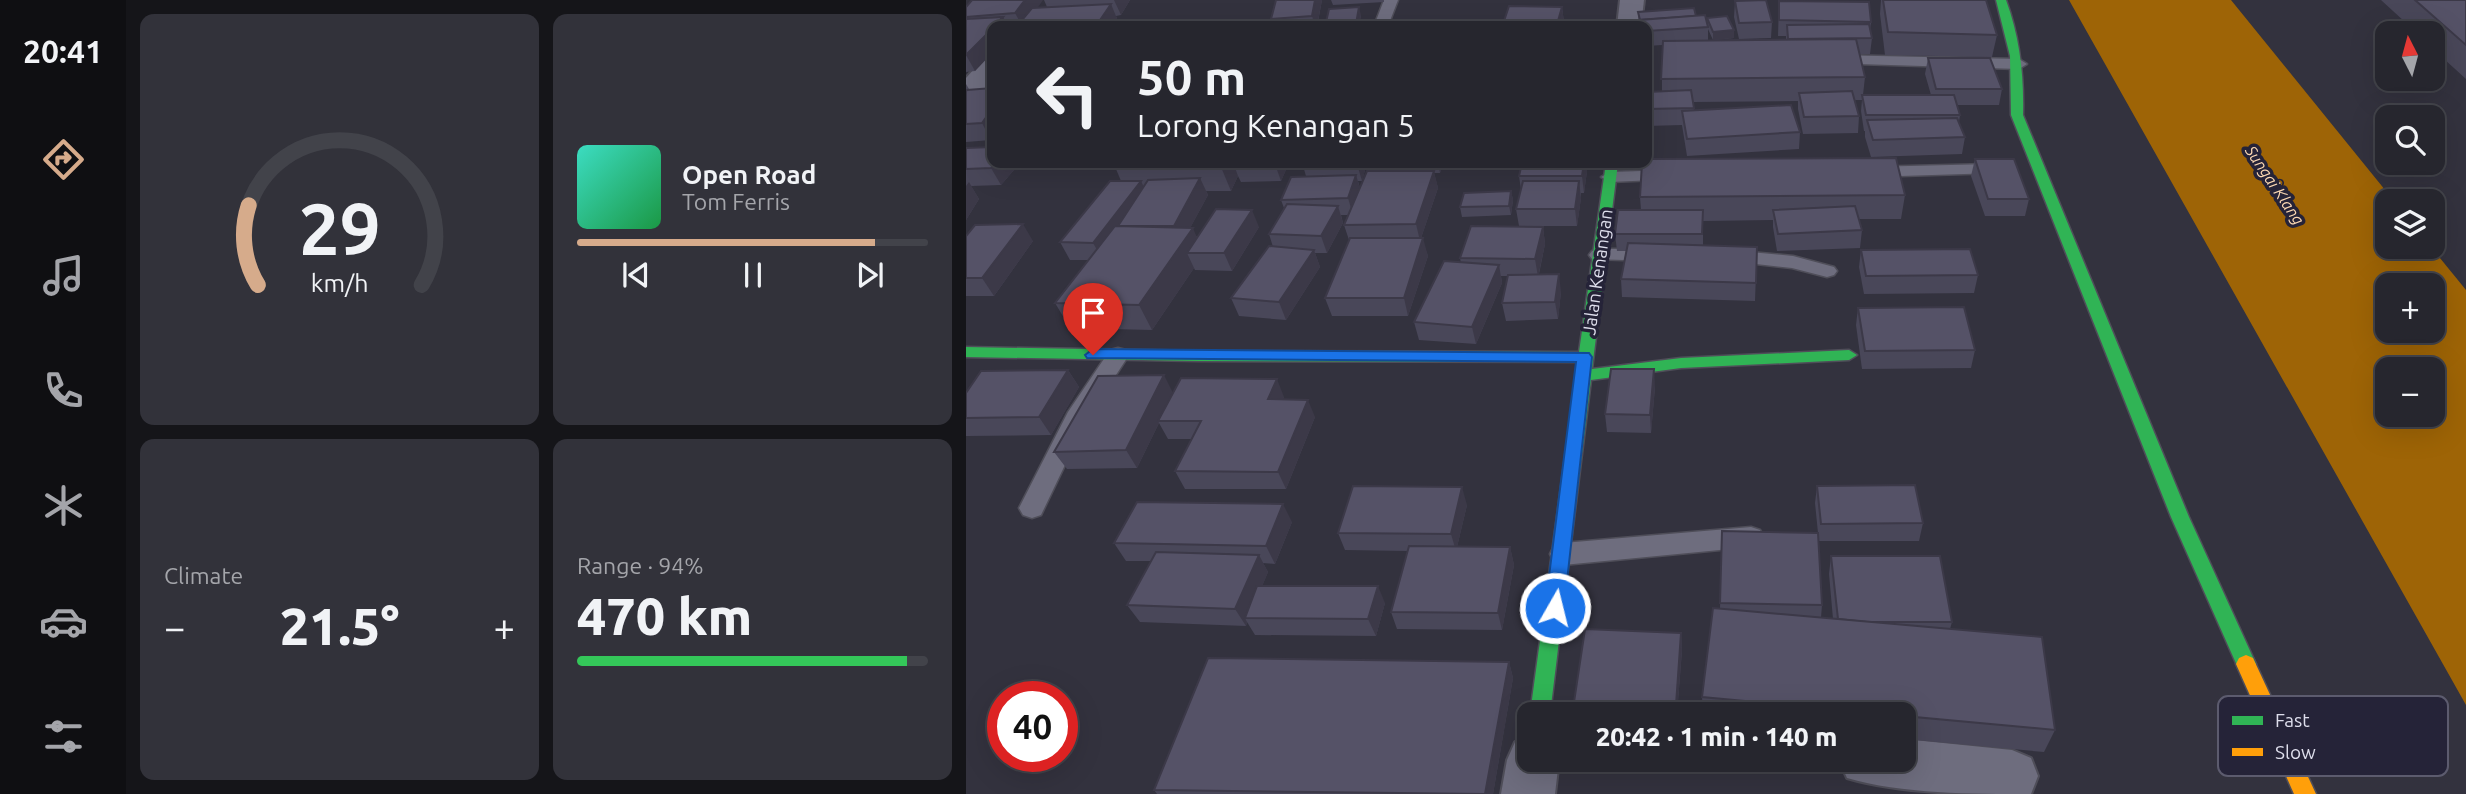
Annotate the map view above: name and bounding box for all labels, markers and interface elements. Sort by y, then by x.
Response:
north arrow [2375,21,2445,91]
map controls [2375,21,2445,427]
text: 20:41 [23,33,103,69]
icon: left [1022,49,1113,140]
text: 50 m [1137,49,1246,104]
button: search [2375,105,2445,175]
text: Lorong Kenangan 5 [1137,107,1415,143]
icon: directions [39,135,88,184]
water label: Sungai Klang [2242,141,2308,228]
text: Open Road [682,160,816,189]
text: 29 [298,188,381,270]
text: Tom Ferris [682,189,790,214]
button: layers [2375,189,2445,259]
street label: Jalan Kenangan [1578,208,1616,336]
icon: music [39,251,88,300]
icon: previous [617,256,655,294]
icon: pause [734,256,772,294]
icon: next [851,256,889,294]
text: km/h [311,269,368,297]
button: + [2375,273,2445,343]
pin [1063,283,1123,355]
icon: arrive [1074,294,1112,332]
button: − [2375,357,2445,427]
icon: phone [39,366,88,415]
icon: climate [39,481,88,530]
text: Range · 94% [577,553,704,578]
text: Climate [164,563,243,588]
position arrow [1518,571,1592,645]
text: 470 km [577,587,752,645]
icon: car [39,597,88,646]
text: 21.5° [280,597,399,655]
text: − [164,606,185,648]
text: + [494,606,515,648]
speed limit sign: 40 [987,681,1078,772]
legend [2218,696,2448,776]
text: Fast [2275,709,2310,731]
icon: filters [39,712,88,761]
text: 20:42 · 1 min · 140 m [1596,722,1837,751]
text: Slow [2275,741,2316,763]

